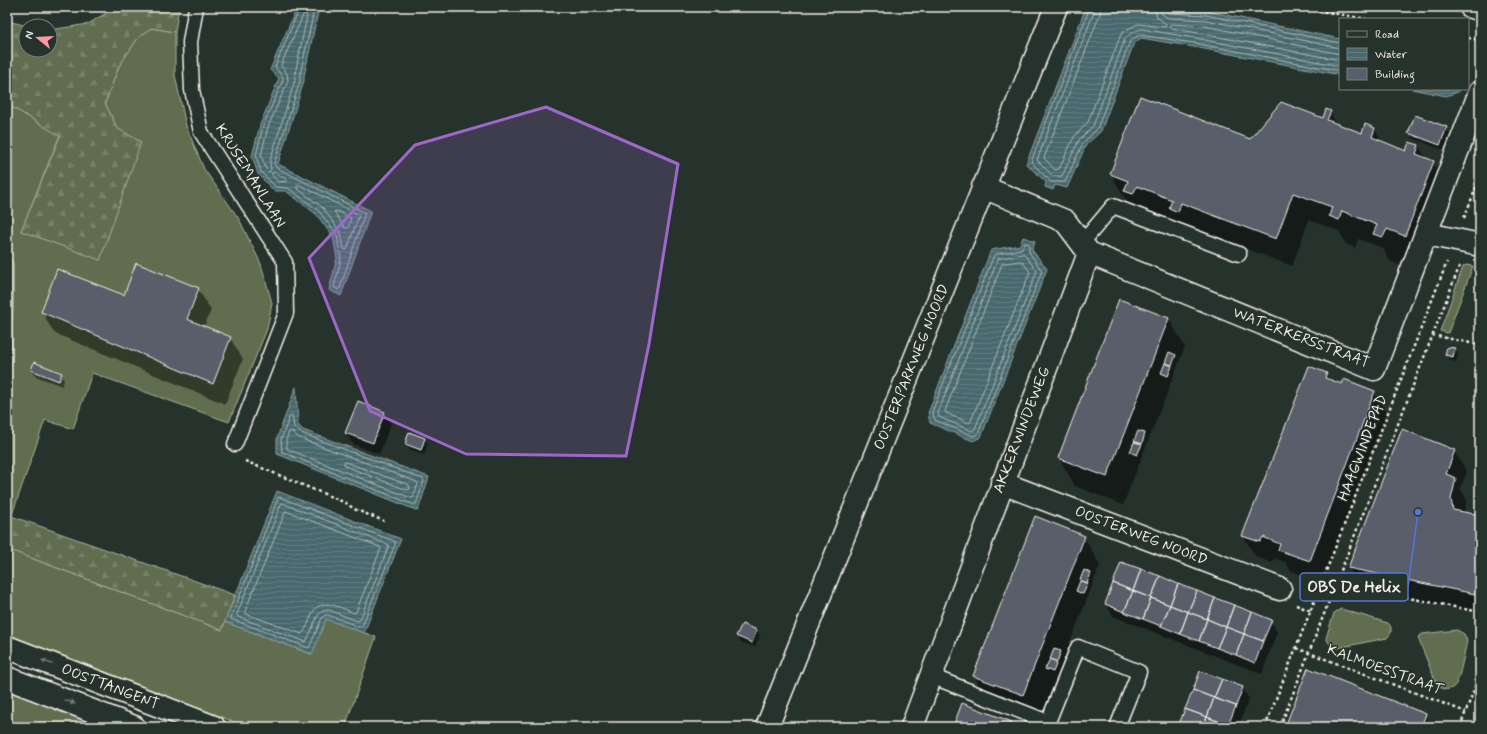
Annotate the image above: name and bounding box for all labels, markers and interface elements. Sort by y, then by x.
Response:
north arrow [18,18,58,58]
legend [1339,18,1469,90]
text: Road [1375,27,1399,43]
text: N [22,30,37,41]
text: Water [1375,47,1407,63]
text: Building [1375,67,1415,84]
street label: KRUSEMANLAAN [210,120,290,232]
street label: OOSTERPARKWEG NOORD [870,281,954,453]
street label: WATERKERSSTRAAT [1230,303,1372,373]
street label: AKKERWINDEWEG [989,364,1055,496]
street label: HAAGWINDEPAD [1334,392,1392,504]
street label: OOSTERWEG NOORD [1072,501,1210,571]
callout: OBS De Helix [1300,573,1408,601]
text: OBS De Helix [1307,577,1402,598]
street label: KALMOESSTRAAT [1324,640,1447,701]
one-way arrow [41,659,53,665]
street label: OOSTTANGENT [58,659,162,715]
one-way arrow [64,700,76,706]

